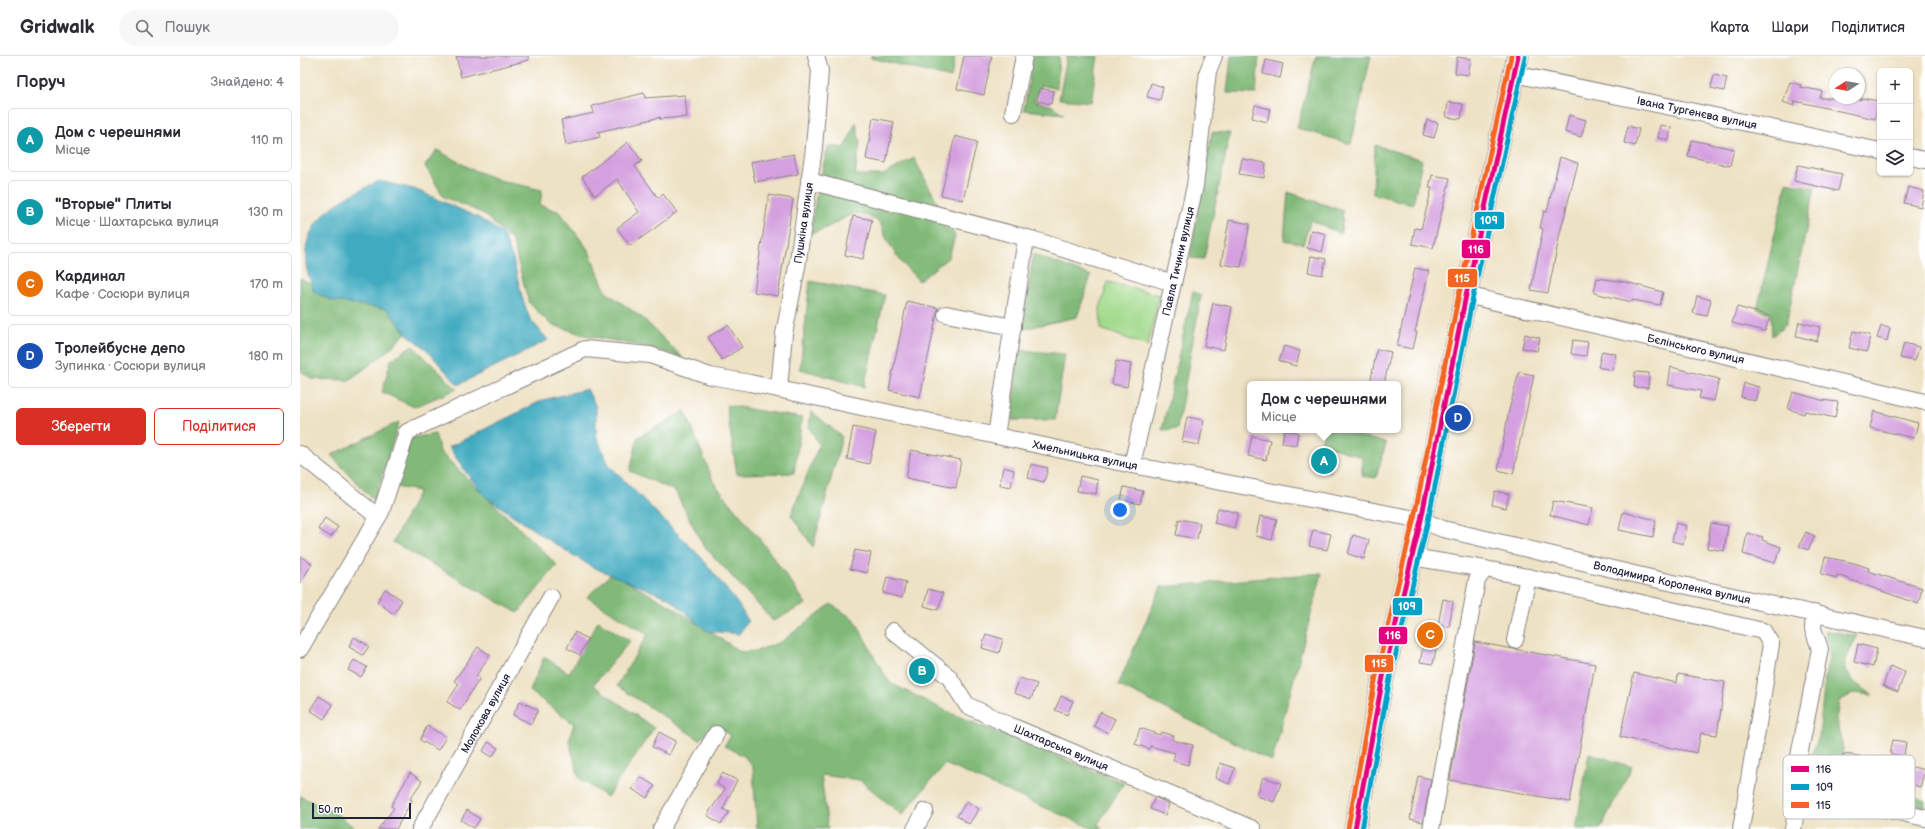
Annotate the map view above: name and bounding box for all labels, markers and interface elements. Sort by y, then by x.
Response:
search box [119,10,399,46]
text: Gridwalk [20,16,95,39]
icon: search [133,17,155,39]
text: Пошук [165,18,210,37]
text: Карта [1710,19,1749,36]
text: Шари [1771,19,1809,36]
text: Поділитися [1831,19,1905,36]
north arrow [1829,68,1865,104]
map controls [1877,68,1913,176]
button: + [1877,68,1913,104]
text: Поруч [16,72,66,92]
text: Знайдено: 4 [211,74,284,90]
street label: Івана Тургенєва вулиця [1636,94,1758,132]
button: − [1877,104,1913,140]
text: Дом с черешнями [55,123,181,142]
text: A [26,132,34,148]
text: 110 m [251,132,283,148]
button: layers [1877,140,1913,176]
text: Місце [55,142,90,158]
street label: Пушкіна вулиця [792,182,816,264]
text: "Вторые" Плиты [55,195,172,214]
text: B [25,204,35,220]
text: 130 m [248,204,283,220]
street label: Павла Тичини вулиця [1160,205,1197,317]
line badge: 109 [1474,211,1505,230]
text: Місце · Шахтарська вулиця [55,214,219,230]
text: 109 [1480,214,1498,227]
line badge: 116 [1461,239,1491,259]
text: 116 [1468,243,1484,256]
text: Кардинал [55,267,125,286]
line badge: 115 [1447,268,1478,288]
text: 115 [1454,272,1470,285]
text: C [25,276,35,292]
text: 170 m [250,276,283,292]
text: Кафе · Сосюри вулиця [55,286,190,302]
street label: Бєлінського вулиця [1646,331,1746,367]
text: Тролейбусне депо [55,339,185,358]
text: D [25,348,35,364]
text: 180 m [248,348,283,364]
text: Зупинка · Сосюри вулиця [55,358,206,374]
popup [1247,381,1401,433]
text: Дом с черешнями [1261,390,1387,409]
pin: D [1445,403,1471,433]
button: Зберегти [16,408,146,445]
button: Поділитися [154,408,284,445]
text: Місце [1261,409,1296,425]
street label: Хмельницька вулиця [1031,438,1139,473]
pin: A [1311,446,1337,476]
your location [1110,500,1130,520]
street label: Володимира Короленка вулиця [1592,559,1752,607]
line badge: 109 [1392,597,1423,616]
text: 109 [1398,600,1416,613]
pin: C [1417,620,1443,650]
line badge: 116 [1378,626,1408,645]
text: 116 [1385,629,1401,642]
line badge: 115 [1364,654,1394,673]
pin: B [909,656,935,686]
text: 115 [1371,657,1387,670]
street label: Молокова вулиця [458,671,513,756]
street label: Шахтарська вулиця [1012,722,1110,774]
legend [1783,755,1915,819]
text: 116 [1816,763,1832,776]
text: 109 [1816,781,1833,794]
text: 115 [1816,799,1831,812]
scale bar [312,801,411,820]
text: 50 m [318,803,343,816]

